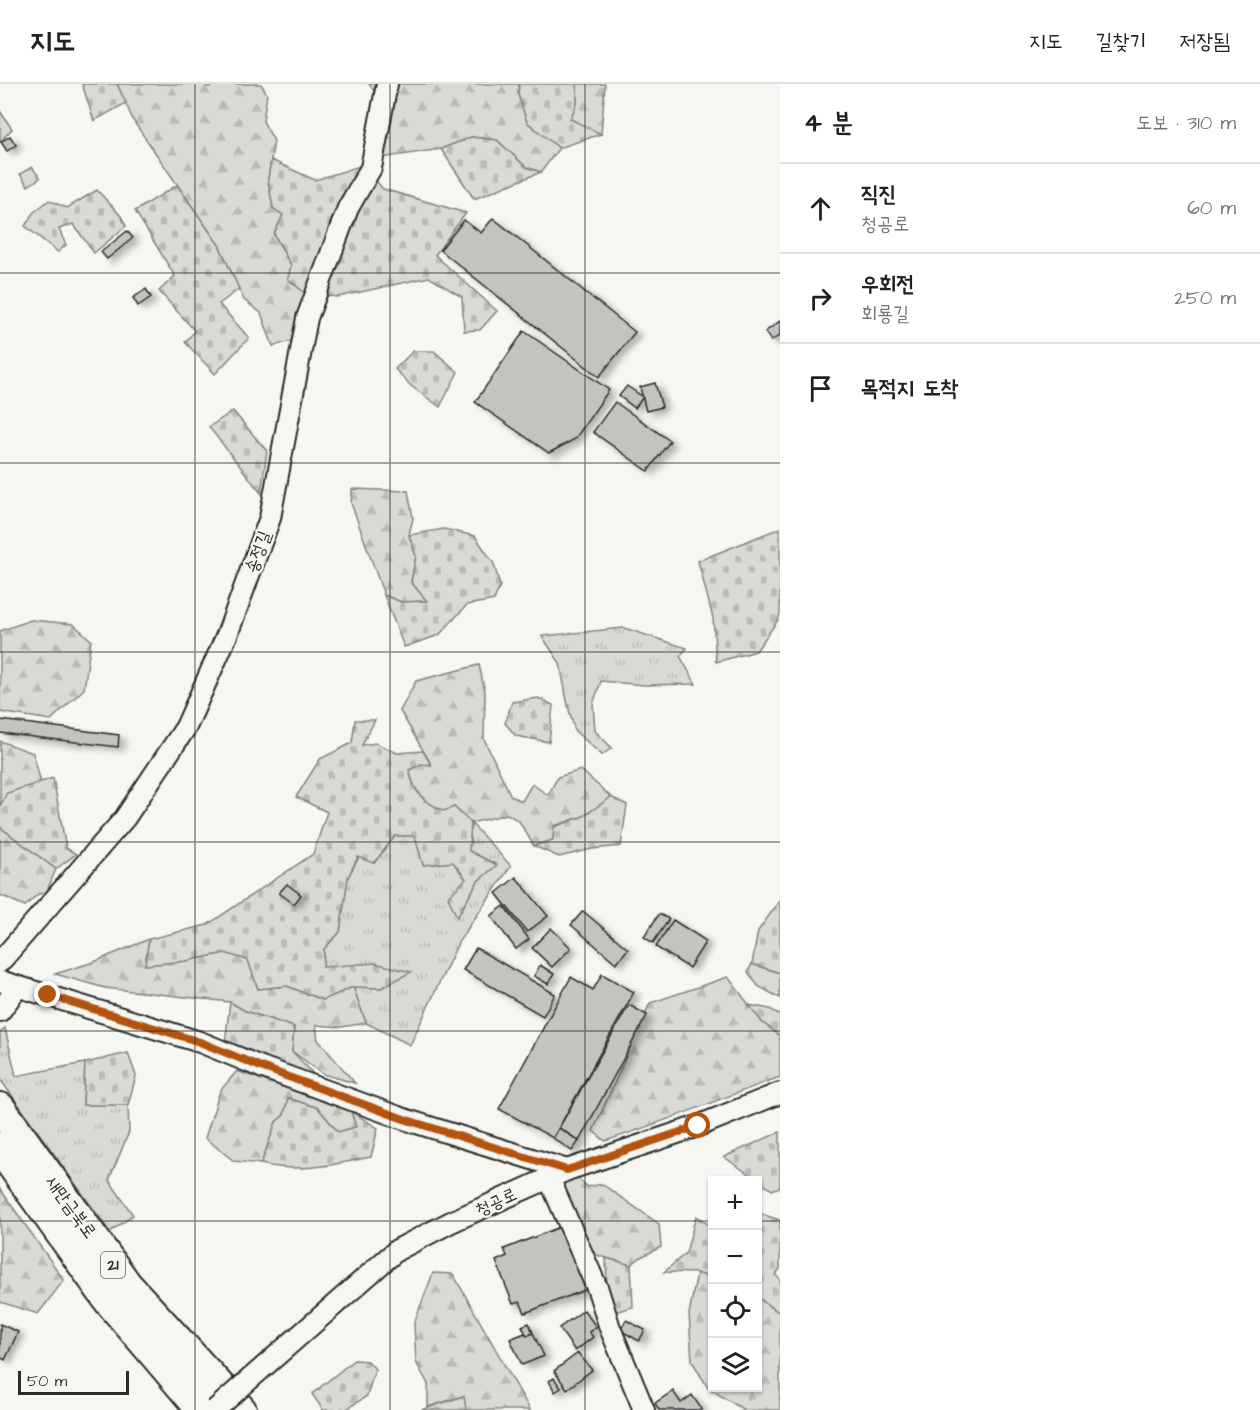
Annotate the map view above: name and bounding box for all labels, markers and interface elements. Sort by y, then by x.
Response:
text: 지도 [30,22,75,61]
text: 지도 [1029,27,1063,56]
text: 길찾기 [1096,27,1146,56]
text: 저장됨 [1179,27,1230,56]
text: 4 분 [804,105,853,141]
text: 도보 · 310 m [1136,109,1236,137]
text: 직진 [861,179,896,210]
icon: ahead [804,192,837,225]
text: 60 m [1187,194,1236,222]
text: 청공로 [861,210,909,238]
text: 우회전 [861,269,914,300]
icon: right [804,282,837,315]
text: 250 m [1174,284,1236,312]
text: 회룡길 [861,300,909,328]
icon: arrive [804,372,837,405]
text: 목적지 도착 [861,373,958,404]
street label: 송정길 [239,527,277,577]
route end [34,981,60,1007]
route start [684,1112,710,1138]
street label: 새만금북로 [40,1170,102,1244]
map controls [708,1176,762,1392]
button: + [708,1176,762,1230]
street label: 청공로 [471,1181,521,1223]
button: − [708,1230,762,1284]
road number: 21 [101,1252,125,1278]
button: locate [708,1284,762,1338]
button: layers [708,1338,762,1392]
scale bar [18,1368,129,1396]
text: 50 m [27,1370,67,1392]

